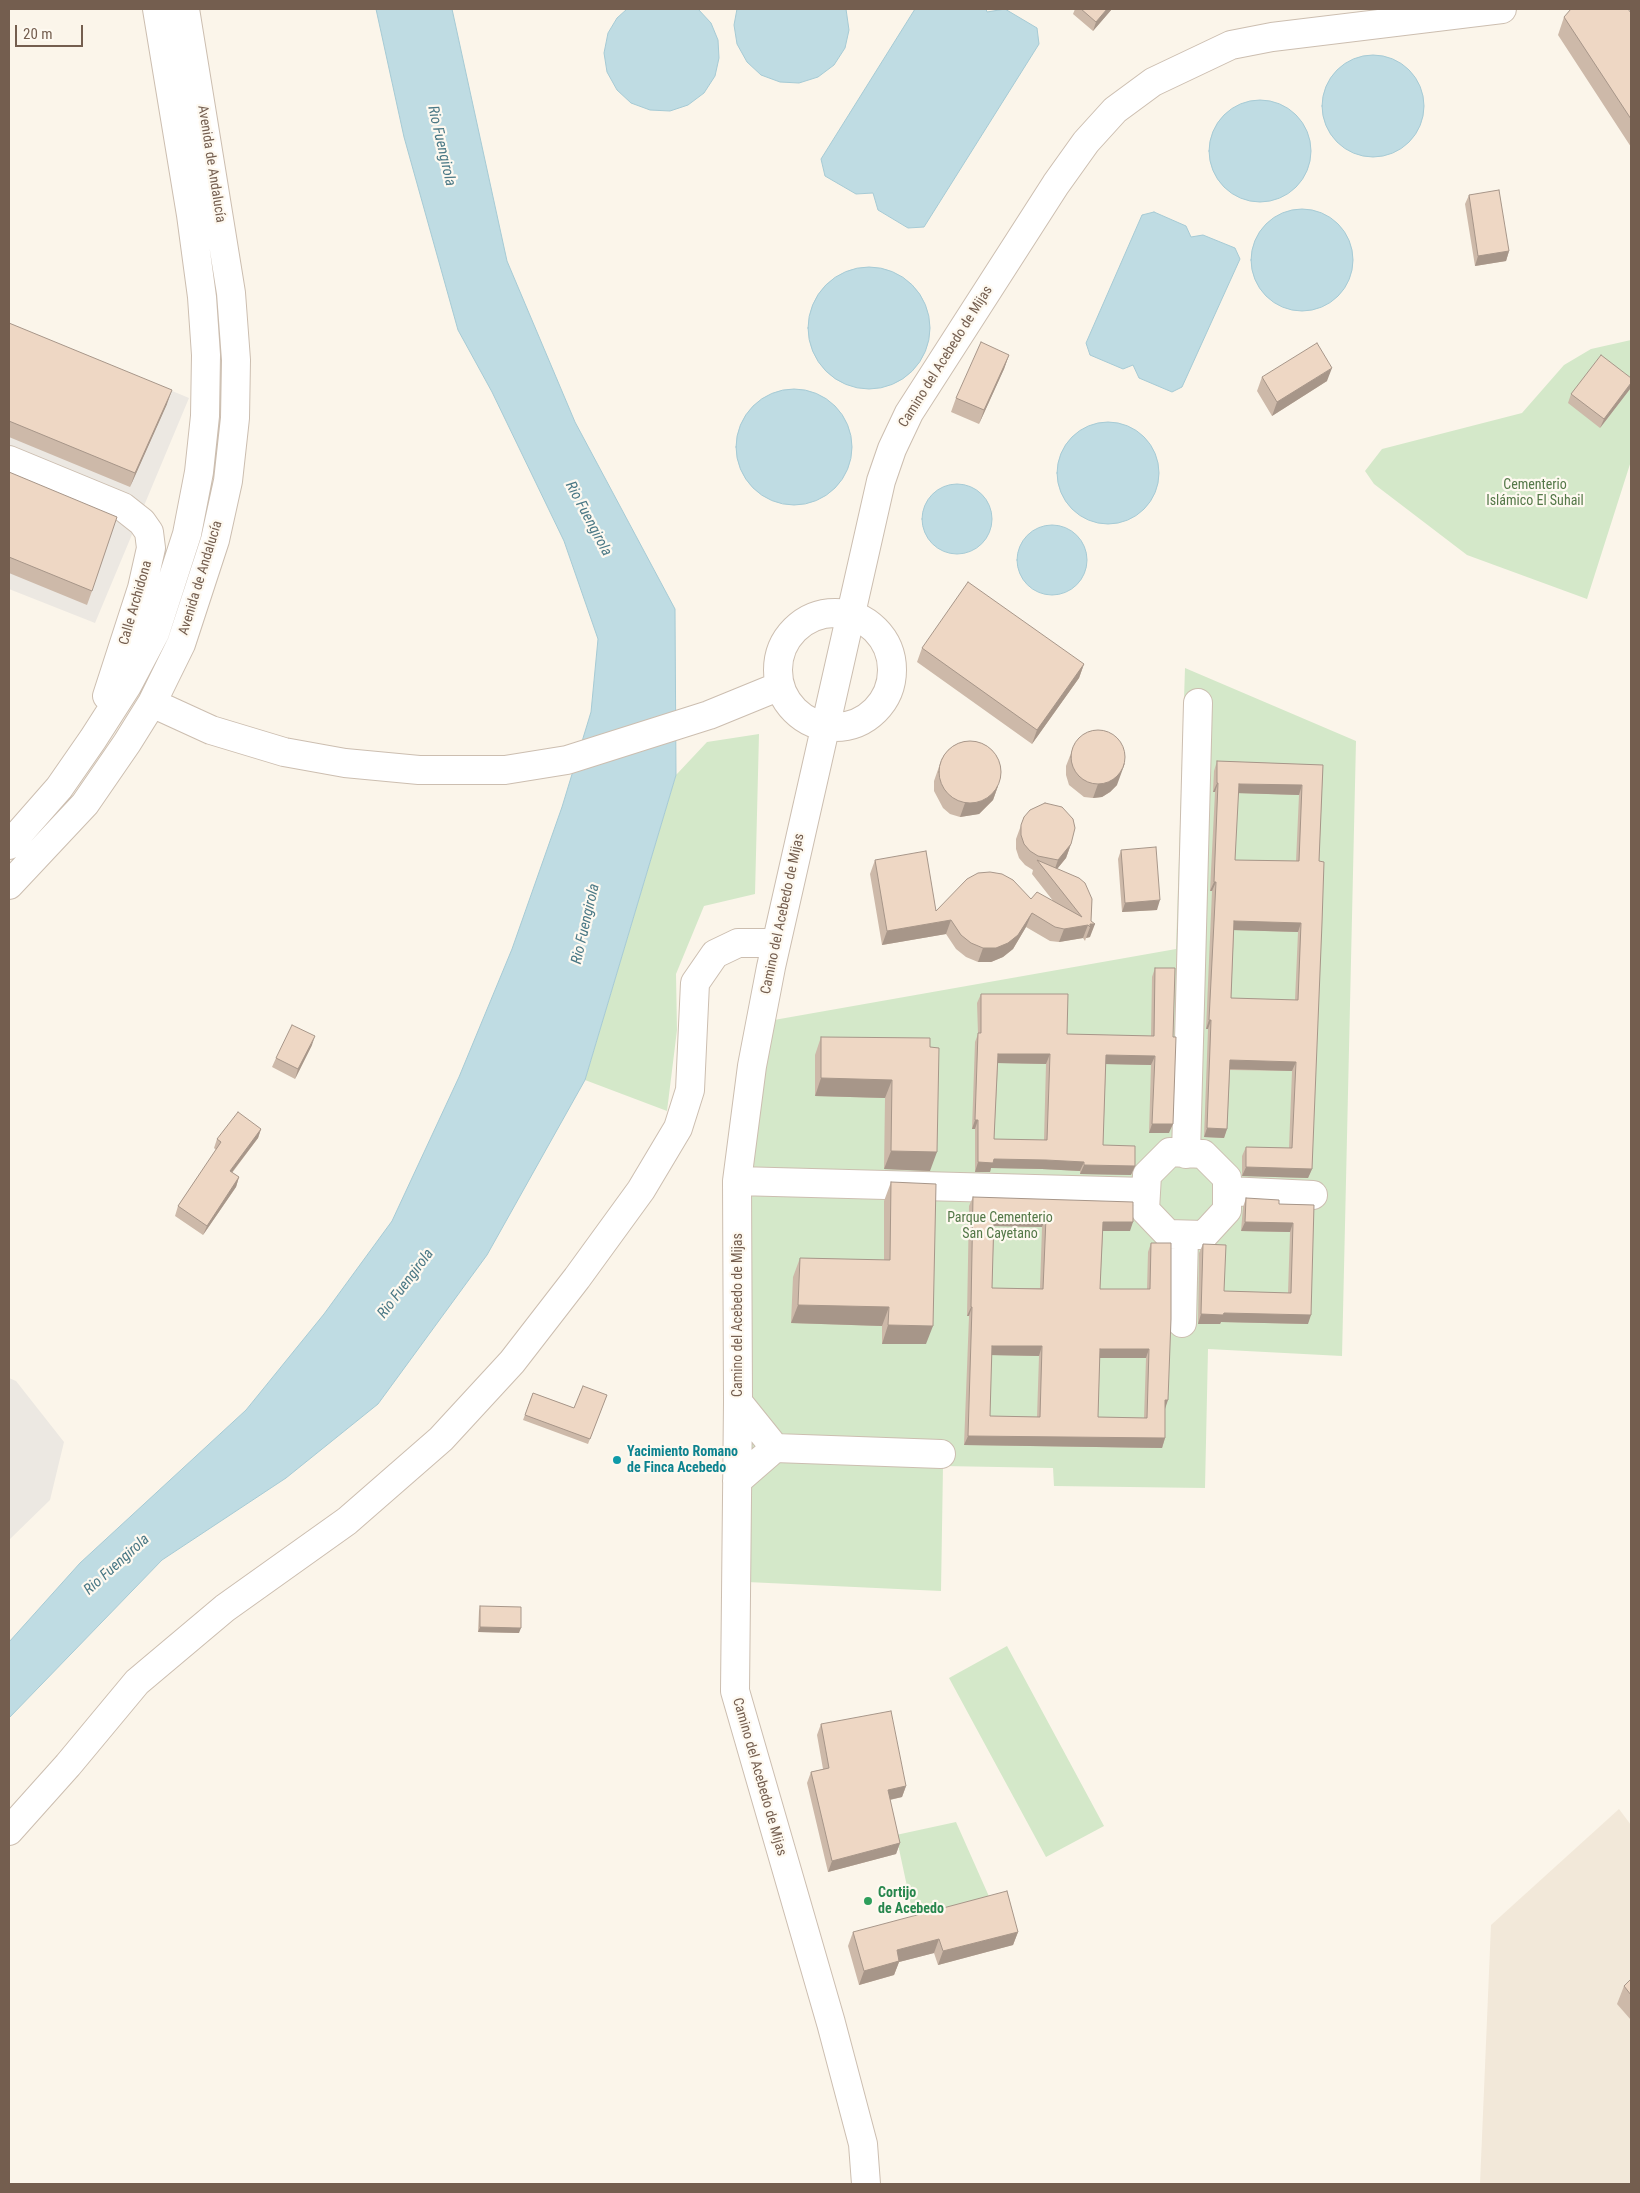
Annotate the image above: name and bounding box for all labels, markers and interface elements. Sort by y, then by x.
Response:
scale bar [18,15,85,47]
text: 20 m [23,25,53,43]
street label: Avenida de Andalucía [193,104,229,224]
water label: Rio Fuengirola [423,104,459,188]
street label: Camino del Acebedo de Mijas [895,283,997,431]
park label: Cementerio Islámico El Suhail [1486,477,1584,510]
water label: Rio Fuengirola [561,479,615,559]
street label: Avenida de Andalucía [176,519,226,637]
street label: Calle Archidona [116,559,156,647]
street label: Camino del Acebedo de Mijas [758,832,808,996]
water label: Rio Fuengirola [568,882,604,966]
park label: Parque Cementerio San Cayetano [947,1210,1053,1242]
street label: Camino del Acebedo de Mijas [730,1233,746,1397]
water label: Rio Fuengirola [374,1246,438,1322]
place label: Yacimiento Romano de Finca Acebedo [627,1444,738,1476]
marker: Yacimiento Romano de Finca Acebedo [611,1454,623,1466]
water label: Rio Fuengirola [81,1531,153,1599]
street label: Camino del Acebedo de Mijas [728,1696,790,1858]
place label: Cortijo de Acebedo [878,1885,944,1918]
marker: Cortijo de Acebedo [862,1895,874,1907]

